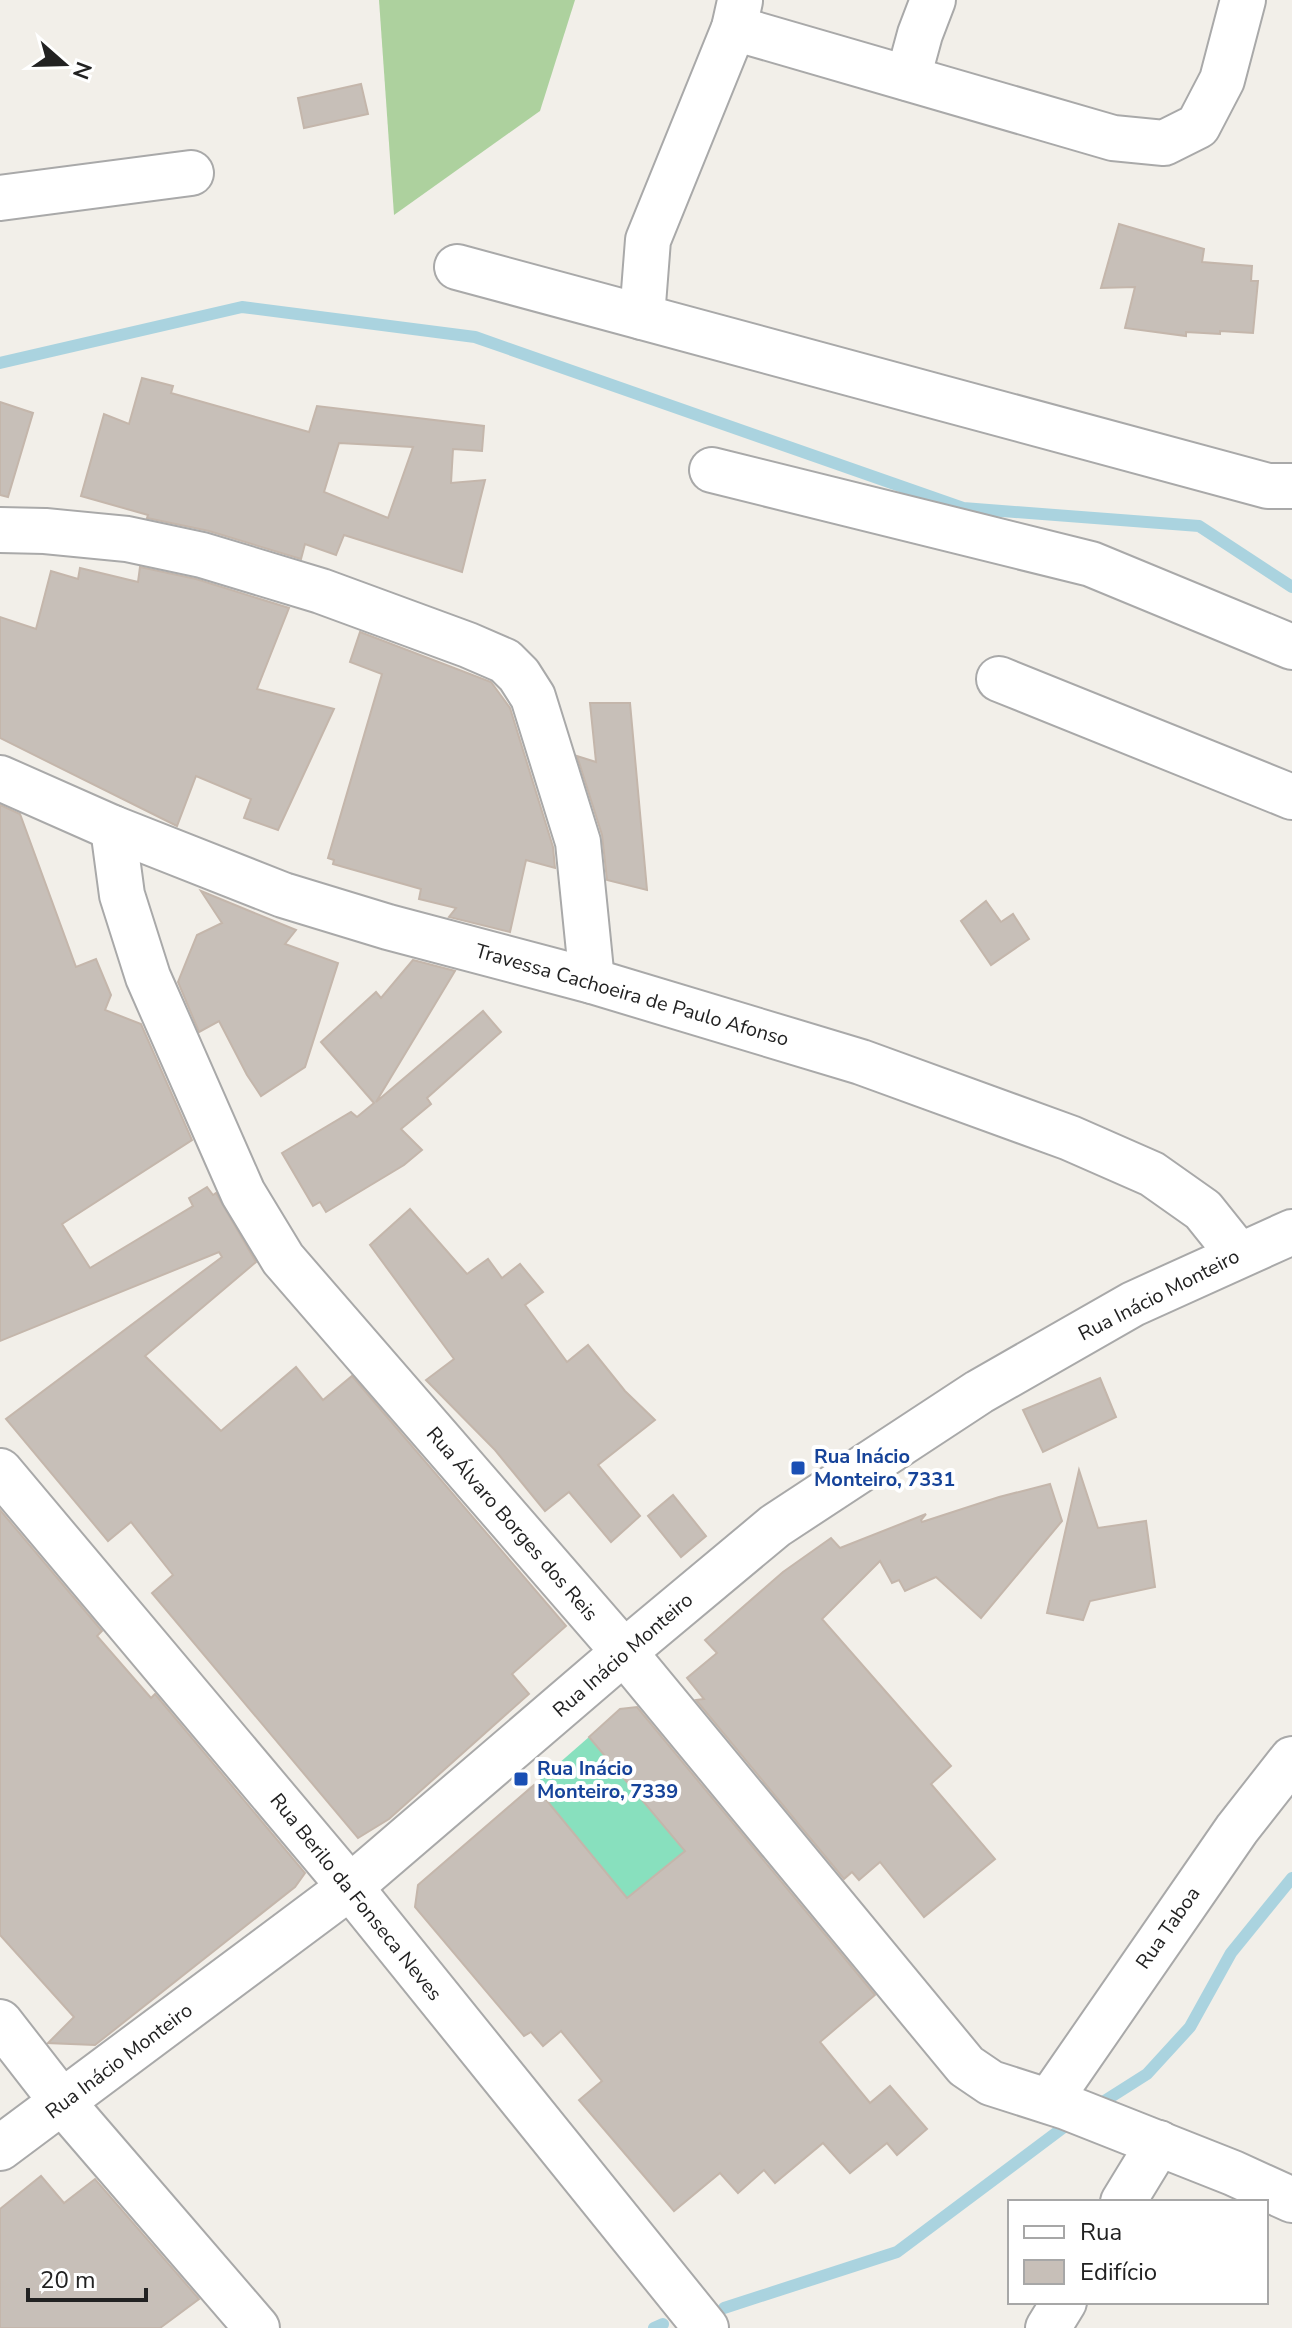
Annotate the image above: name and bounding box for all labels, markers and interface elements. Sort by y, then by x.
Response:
north arrow [24,24,104,104]
text: N [65,58,99,83]
street label: Travessa Cachoeira de Paulo Afonso [472,937,792,1053]
street label: Rua Inácio Monteiro [1074,1243,1244,1347]
street label: Rua Álvaro Borges dos Reis [420,1421,604,1627]
place label: Rua Inácio Monteiro, 7331 [814,1443,955,1493]
marker: Rua Inácio Monteiro, 7331 [789,1459,807,1477]
street label: Rua Inácio Monteiro [547,1587,699,1723]
place label: Rua Inácio Monteiro, 7339 [537,1755,678,1805]
marker: Rua Inácio Monteiro, 7339 [512,1770,530,1788]
street label: Rua Berilo da Fonseca Neves [264,1788,448,2006]
street label: Rua Taboa [1130,1881,1206,1975]
street label: Rua Inácio Monteiro [40,1997,198,2125]
legend [1008,2200,1268,2304]
text: Rua [1080,2216,1122,2248]
scale bar [28,2252,146,2302]
text: Edifício [1080,2256,1157,2288]
text: 20 m [40,2264,96,2296]

